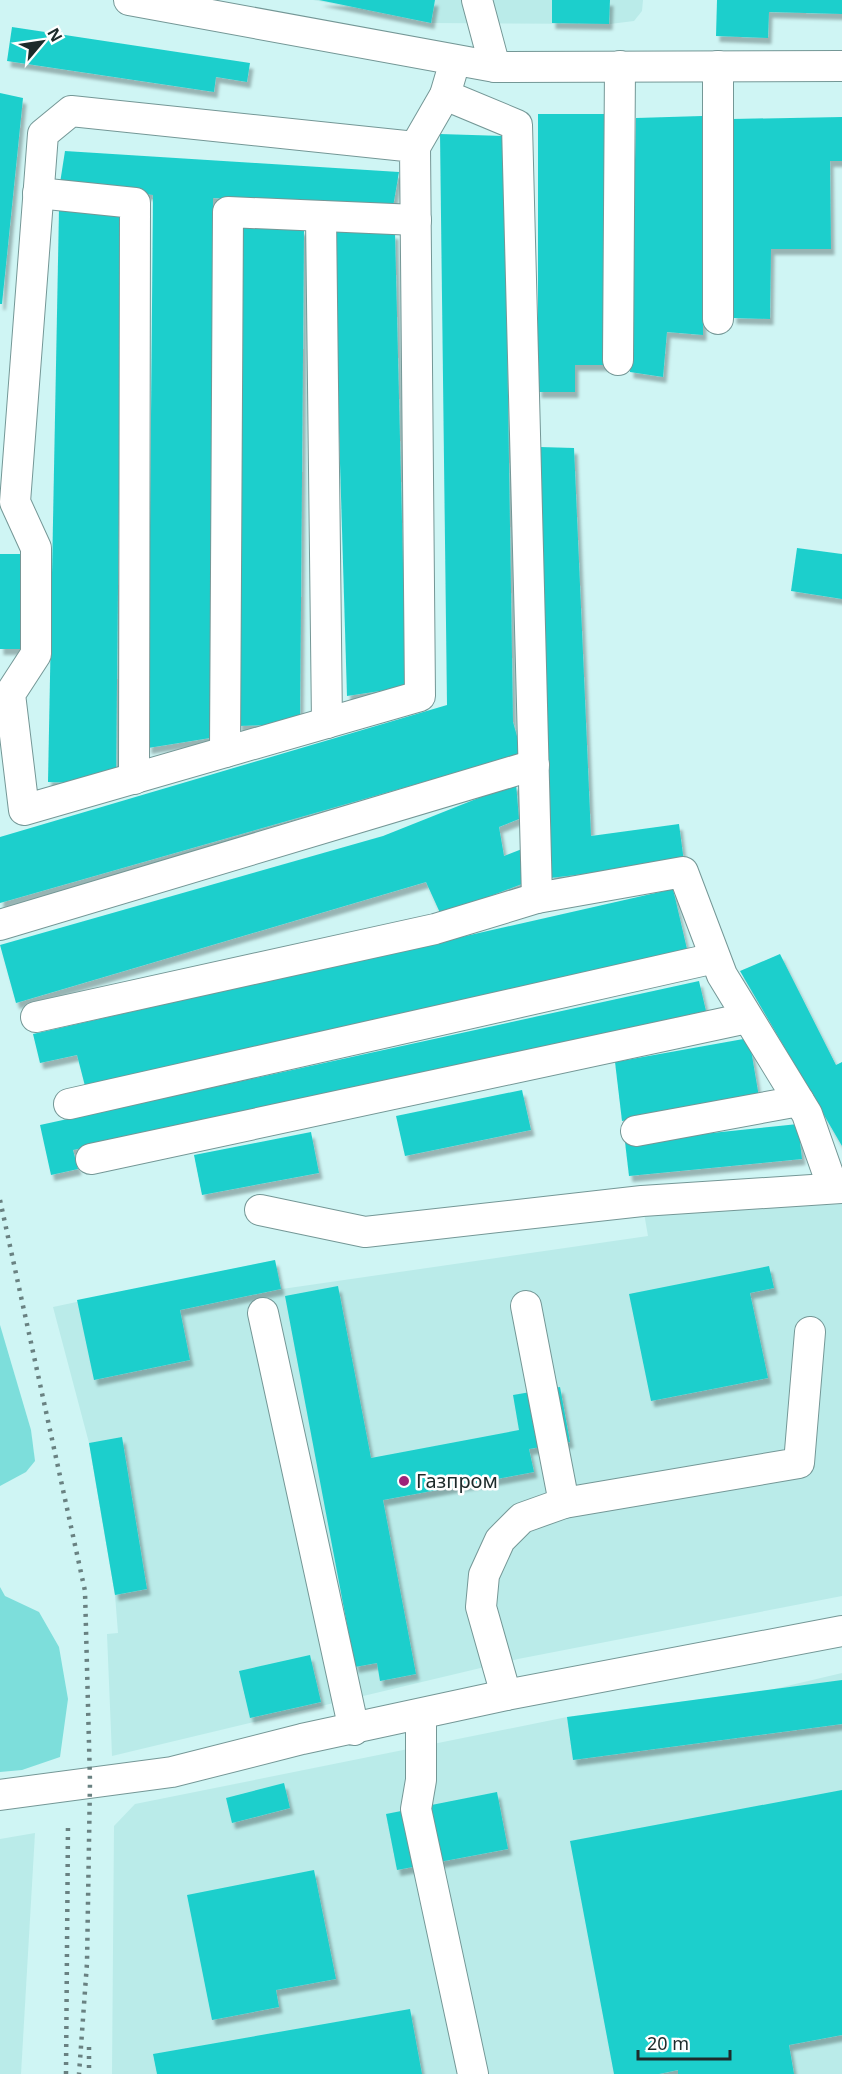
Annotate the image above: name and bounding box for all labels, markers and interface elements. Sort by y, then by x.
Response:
north arrow [12,12,72,72]
text: N [42,24,68,46]
place label: Газпром [416,1467,498,1494]
marker: Газпром [397,1474,411,1488]
scale bar [638,2023,730,2061]
text: 20 m [647,2031,689,2055]

